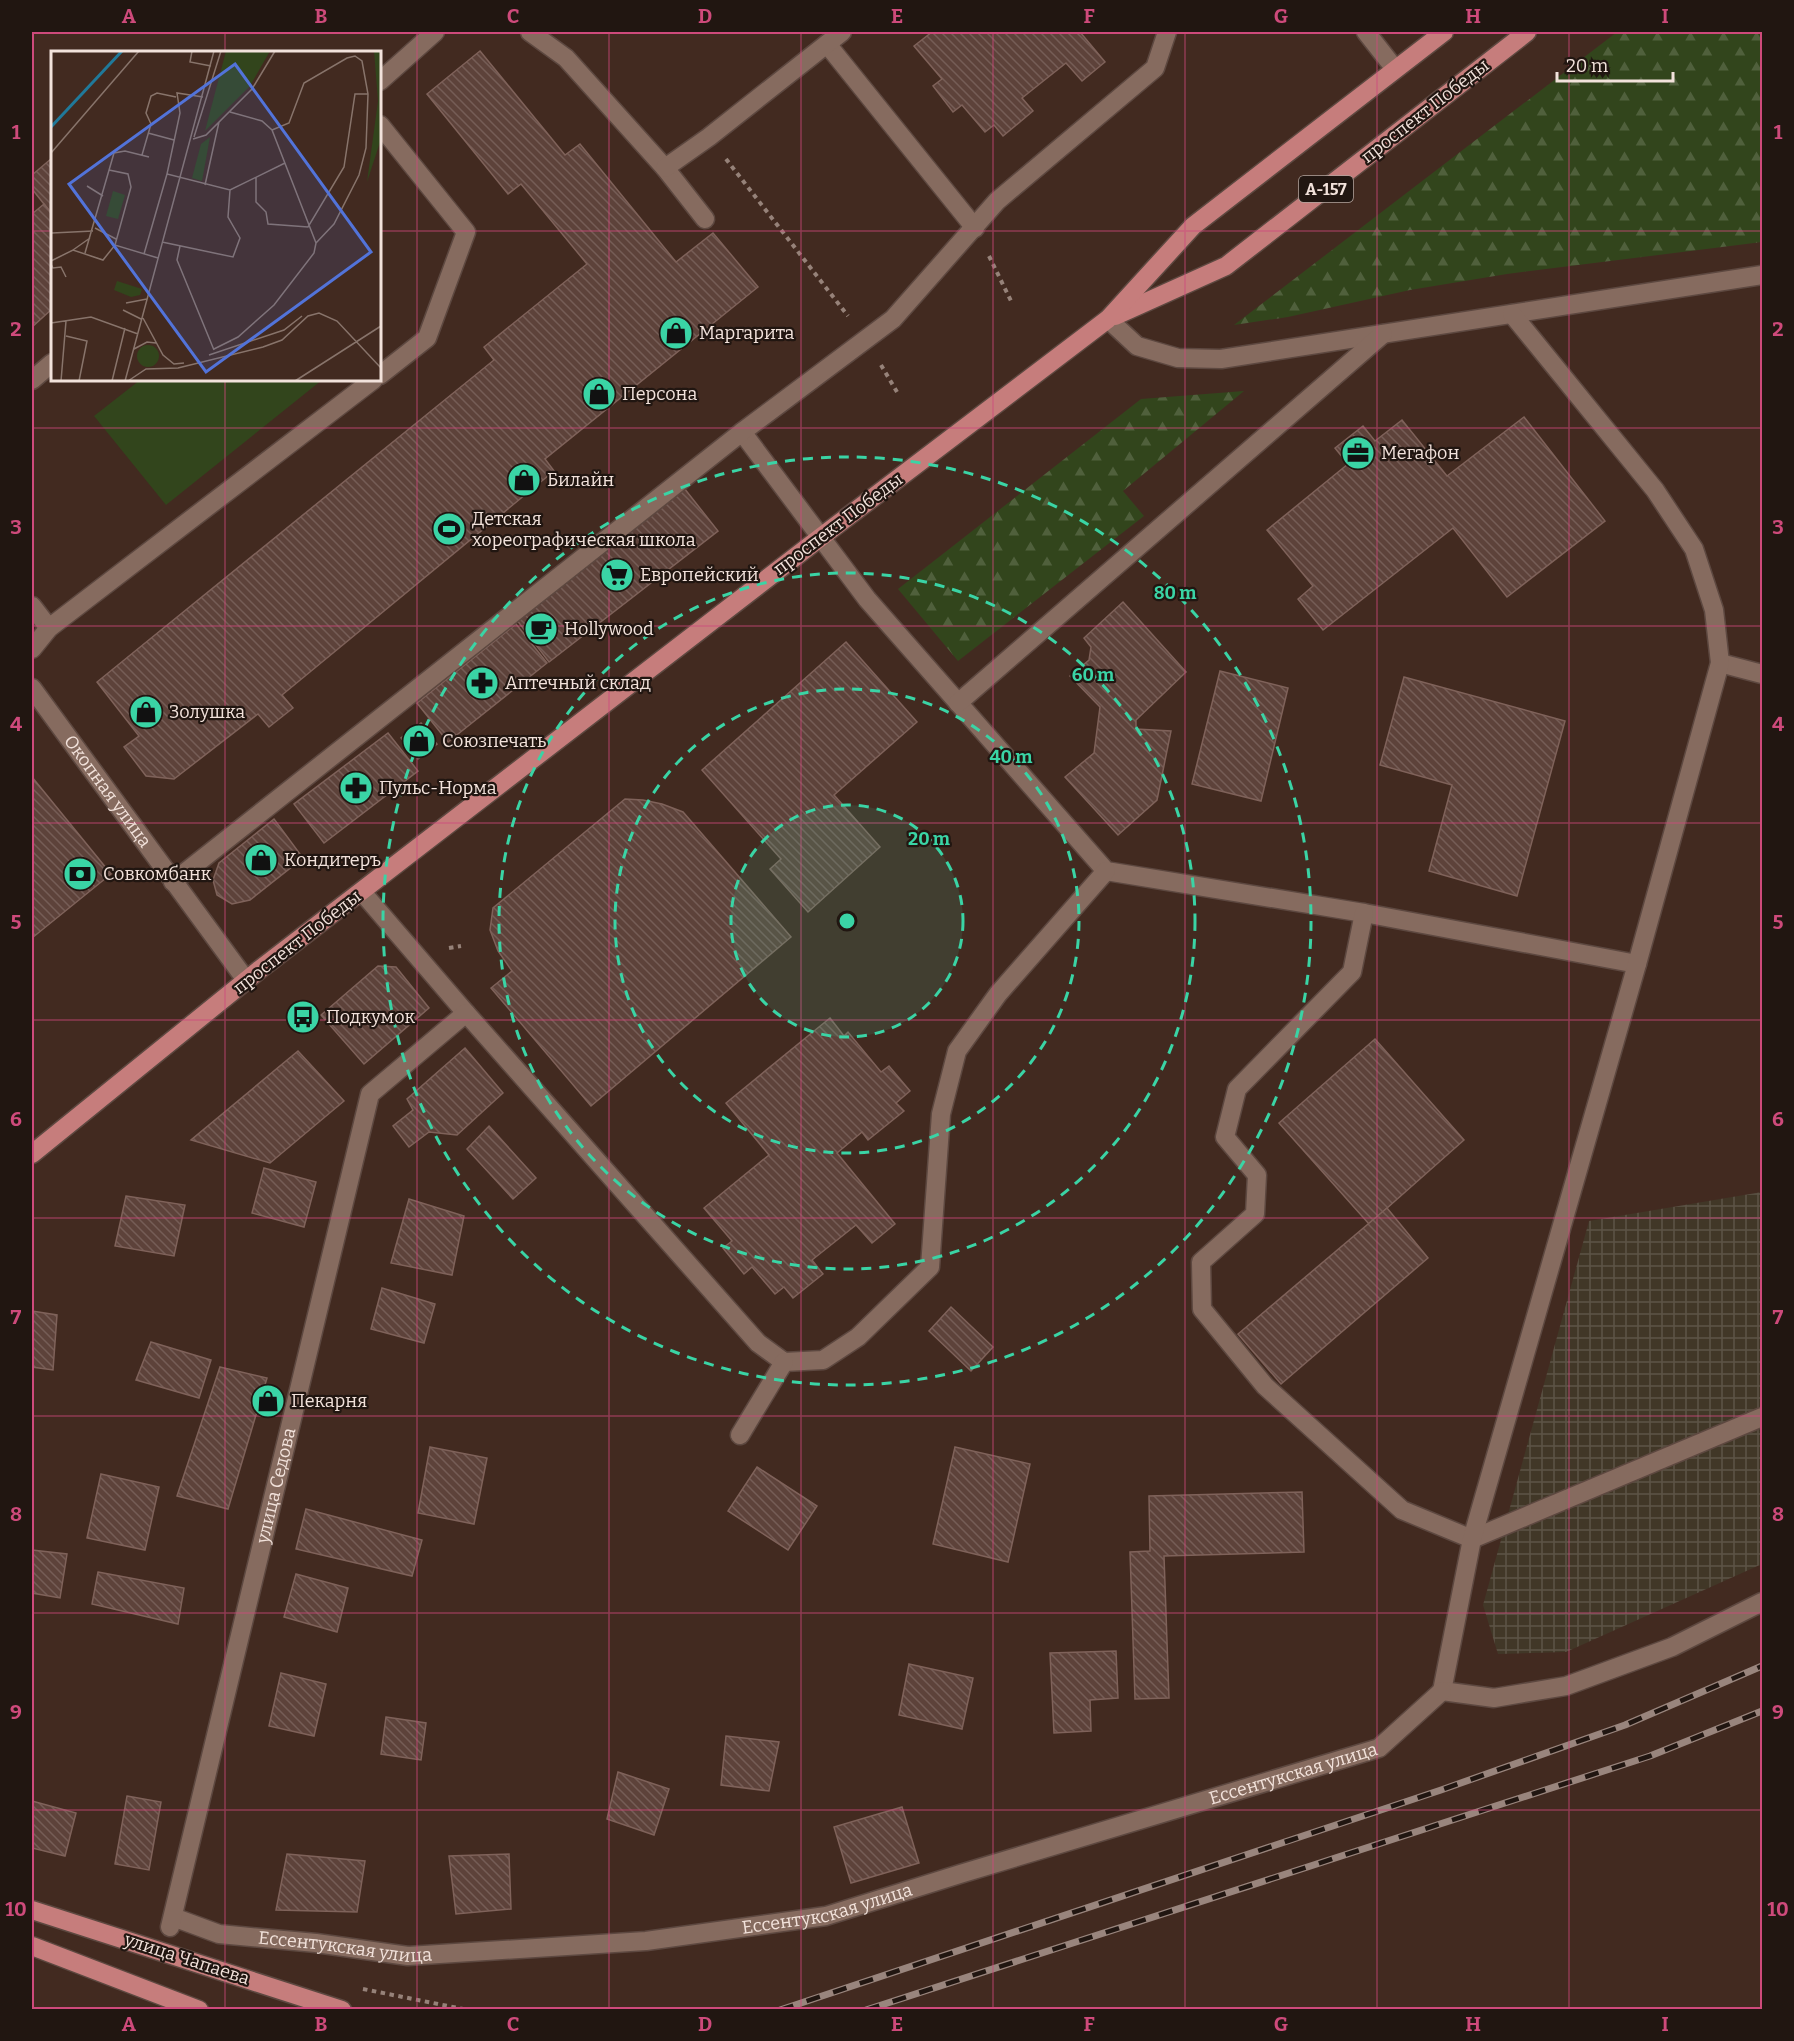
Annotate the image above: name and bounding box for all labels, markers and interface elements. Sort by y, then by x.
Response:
text: A [122,4,137,28]
text: B [315,4,328,28]
text: C [507,4,519,28]
text: D [698,4,712,28]
text: E [891,4,903,28]
text: F [1083,4,1095,28]
text: G [1274,4,1288,28]
text: H [1465,4,1481,28]
text: I [1661,4,1669,28]
scale bar [1557,45,1672,83]
inset map [51,51,381,381]
street label: проспект Победы [1357,54,1493,168]
text: 20 m [1566,55,1608,77]
text: 1 [12,120,21,144]
text: 1 [1774,120,1783,144]
road number: А-157 [1299,176,1353,202]
shop icon: Маргарита [658,315,694,351]
text: 2 [10,317,22,341]
text: 2 [1772,317,1784,341]
place label: Маргарита [699,322,794,344]
shop icon: Персона [581,376,617,412]
place label: Персона [622,383,697,405]
office icon: Мегафон [1340,435,1376,471]
place label: Мегафон [1381,442,1459,464]
shop icon: Билайн [506,462,542,498]
street label: проспект Победы [769,468,907,580]
place label: Билайн [547,469,614,491]
place label: Детская хореографическая школа [472,508,696,551]
sports icon: Детская хореографическая школа [431,511,467,547]
text: 3 [10,515,22,539]
text: 3 [1772,515,1784,539]
supermarket icon: Европейский [599,557,635,593]
place label: Европейский [640,564,759,586]
text: 80 m [1154,582,1196,604]
cafe icon: Hollywood [523,611,559,647]
place label: Hollywood [564,618,654,640]
text: 60 m [1072,664,1114,686]
pharmacy icon: Аптечный склад [464,665,500,701]
place label: Аптечный склад [505,672,651,694]
shop icon: Золушка [128,694,164,730]
place label: Золушка [169,701,245,723]
text: 4 [10,712,22,736]
text: 4 [1772,712,1784,736]
shop icon: Союзпечать [401,723,437,759]
place label: Союзпечать [442,730,546,752]
street label: Окопная улица [59,731,156,852]
text: 40 m [990,746,1032,768]
pharmacy icon: Пульс-Норма [338,770,374,806]
place label: Пульс-Норма [379,777,497,799]
text: 20 m [908,828,950,850]
shop icon: Кондитеръ [243,842,279,878]
place label: Кондитеръ [284,849,381,871]
bank icon: Совкомбанк [62,856,98,892]
place label: Совкомбанк [103,863,212,885]
street label: проспект Победы [229,885,365,999]
text: 5 [11,910,22,934]
text: 5 [1773,910,1784,934]
centre of rings [837,911,857,931]
bus stop icon: Подкумок [285,999,321,1035]
place label: Подкумок [326,1006,415,1028]
text: 6 [10,1107,22,1131]
text: 6 [1772,1107,1784,1131]
text: 7 [11,1305,22,1329]
text: 7 [1773,1305,1784,1329]
shop icon: Пекарня [250,1383,286,1419]
place label: Пекарня [291,1390,367,1412]
street label: улица Седова [251,1425,301,1547]
text: 8 [10,1502,22,1526]
text: 8 [1772,1502,1784,1526]
text: 9 [10,1700,22,1724]
text: 9 [1772,1700,1784,1724]
street label: Ессентукская улица [1206,1738,1380,1809]
street label: Ессентукская улица [740,1879,915,1939]
text: 10 [5,1897,27,1921]
text: 10 [1767,1897,1789,1921]
street label: Ессентукская улица [257,1927,433,1967]
street label: улица Чапаева [121,1928,252,1990]
text: A [122,2012,137,2036]
text: B [315,2012,328,2036]
text: C [507,2012,519,2036]
text: D [698,2012,712,2036]
text: E [891,2012,903,2036]
text: F [1083,2012,1095,2036]
text: G [1274,2012,1288,2036]
text: H [1465,2012,1481,2036]
text: I [1661,2012,1669,2036]

